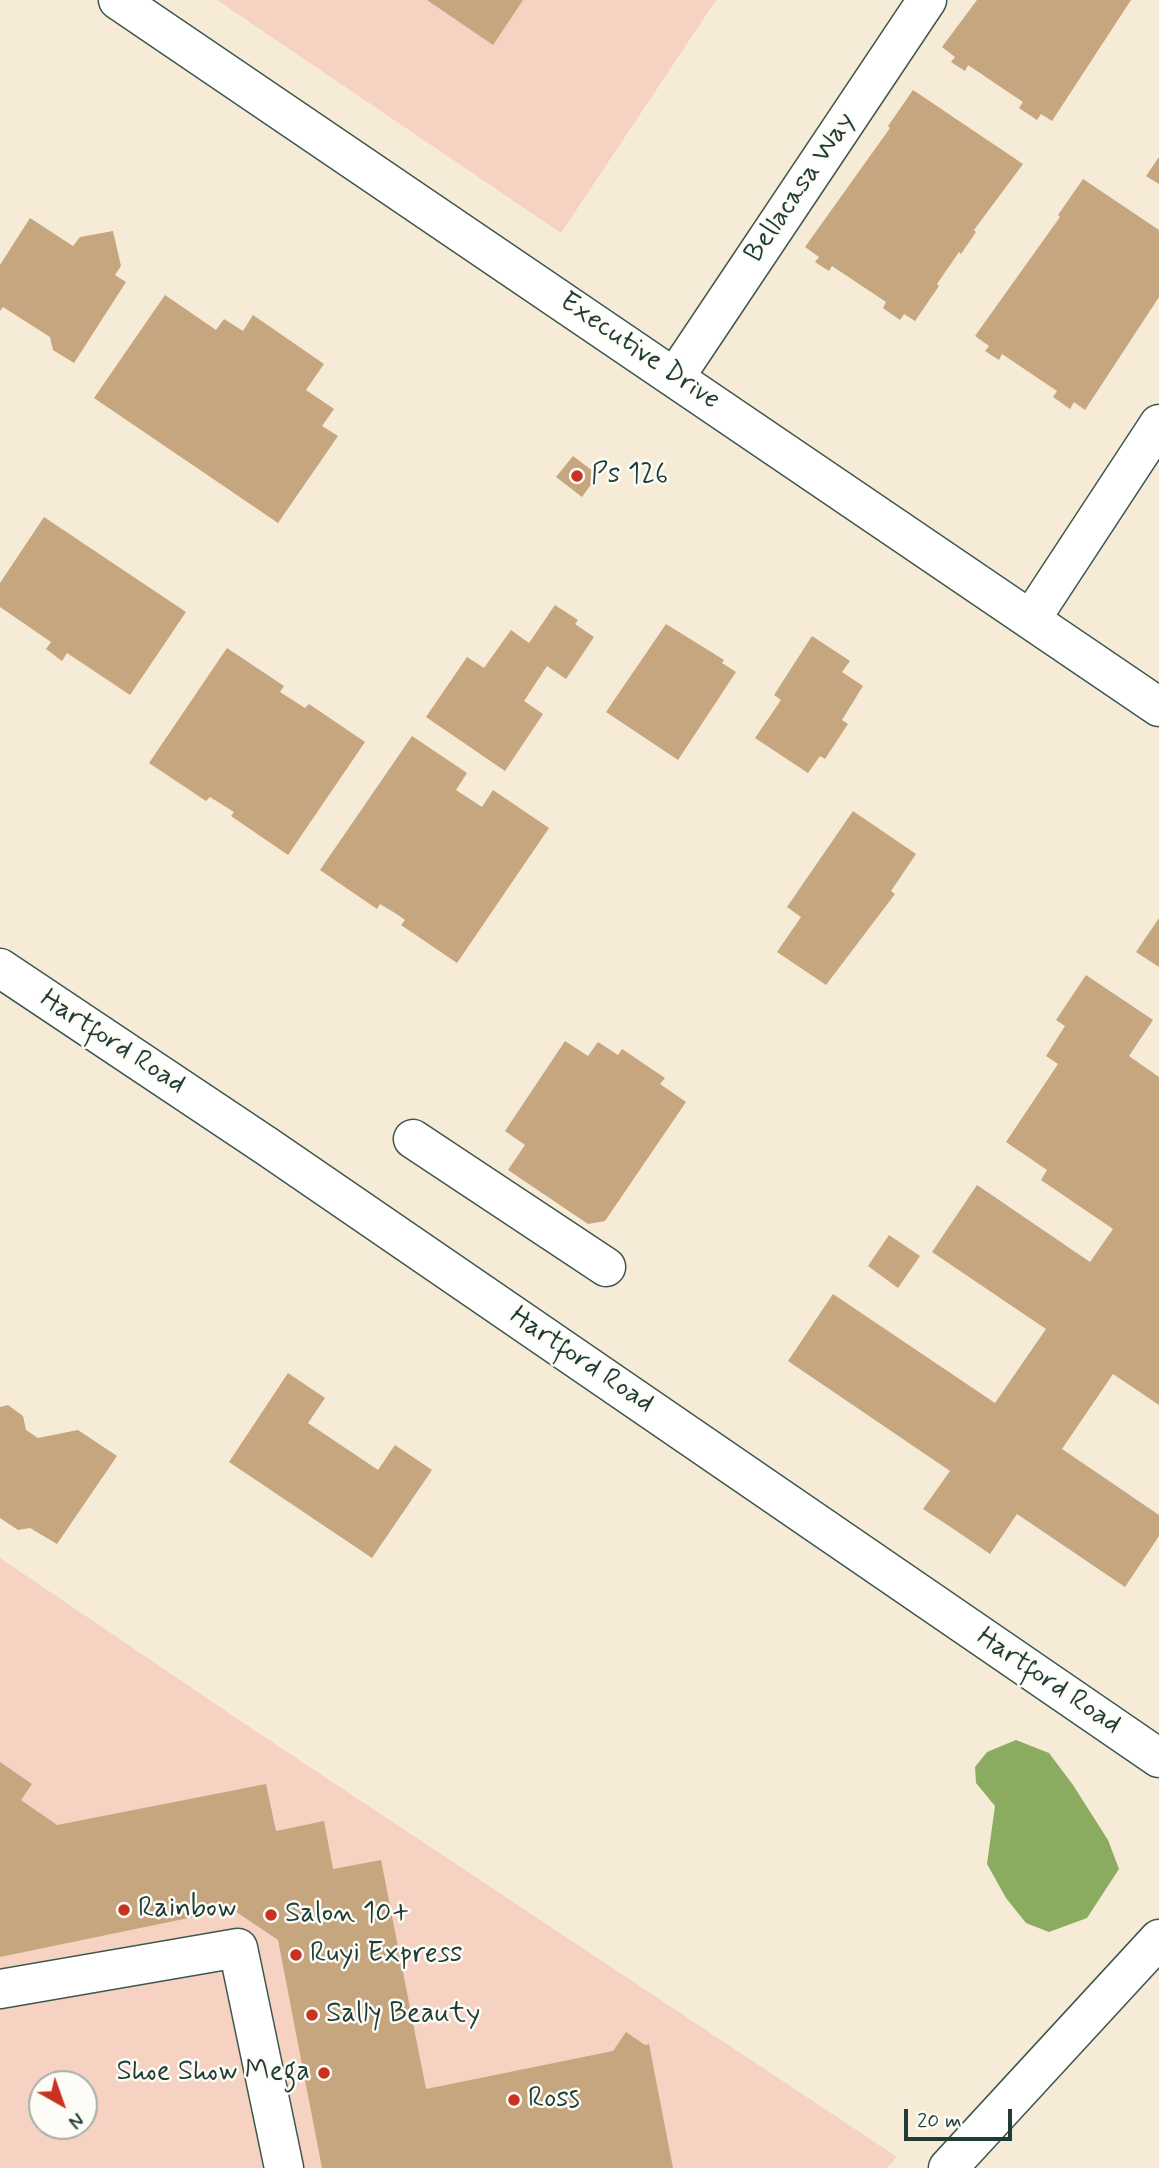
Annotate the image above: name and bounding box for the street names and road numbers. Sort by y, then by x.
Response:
street label: Bellacasa Way [738,106,864,270]
street label: Executive Drive [552,286,726,418]
street label: Hartford Road [33,983,191,1103]
street label: Hartford Road [502,1300,660,1422]
street label: Hartford Road [969,1621,1127,1743]

